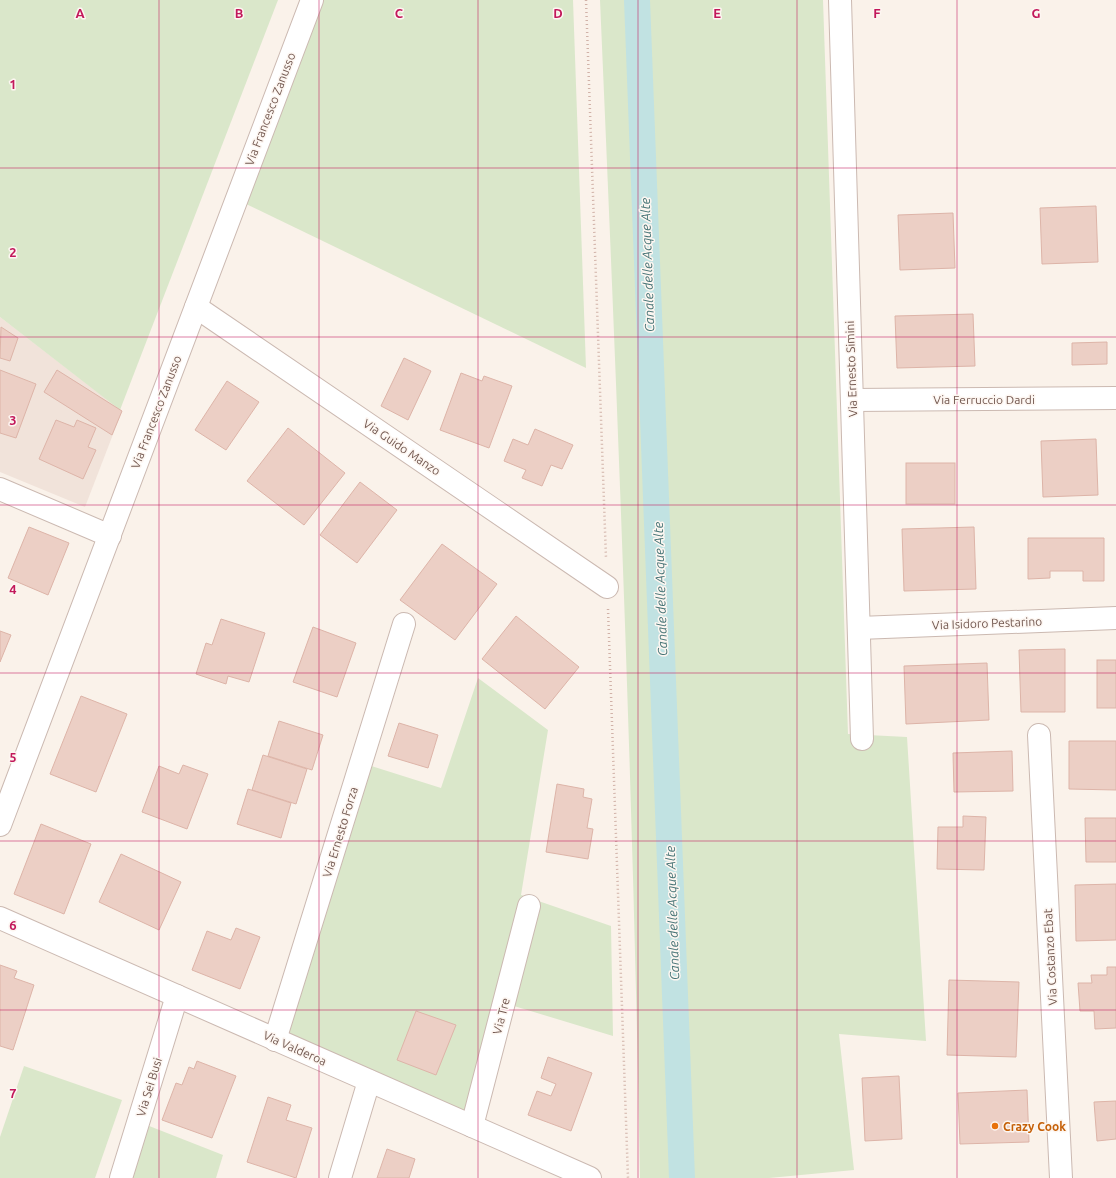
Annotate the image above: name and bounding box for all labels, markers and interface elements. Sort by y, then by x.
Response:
text: A [75,6,85,20]
text: B [235,6,244,20]
text: C [395,6,404,20]
text: D [553,6,563,20]
text: E [713,6,721,20]
text: F [873,6,881,20]
text: G [1032,6,1041,20]
street label: Via Francesco Zanusso [242,51,298,167]
text: 1 [9,77,17,91]
water label: Canale delle Acque Alte [638,197,656,332]
text: 2 [9,245,17,259]
street label: Via Ernesto Simini [843,320,859,417]
street label: Via Francesco Zanusso [128,354,184,470]
street label: Via Ferruccio Dardi [933,393,1035,406]
text: 3 [9,413,17,427]
street label: Via Guido Manzo [361,416,443,478]
water label: Canale delle Acque Alte [651,521,669,656]
text: 4 [9,582,17,596]
street label: Via Isidoro Pestarino [932,615,1042,631]
text: 5 [9,750,17,764]
street label: Via Ernesto Forza [320,785,360,879]
water label: Canale delle Acque Alte [663,845,681,980]
street label: Via Costanzo Ebat [1041,908,1059,1006]
text: 6 [9,918,17,932]
street label: Via Tre [490,996,512,1036]
street label: Via Valderoa [261,1028,329,1068]
street label: Via Sei Busi [134,1056,164,1118]
text: 7 [9,1086,17,1100]
place label: Crazy Cook [1003,1120,1066,1133]
marker: Crazy Cook [990,1121,1000,1131]

